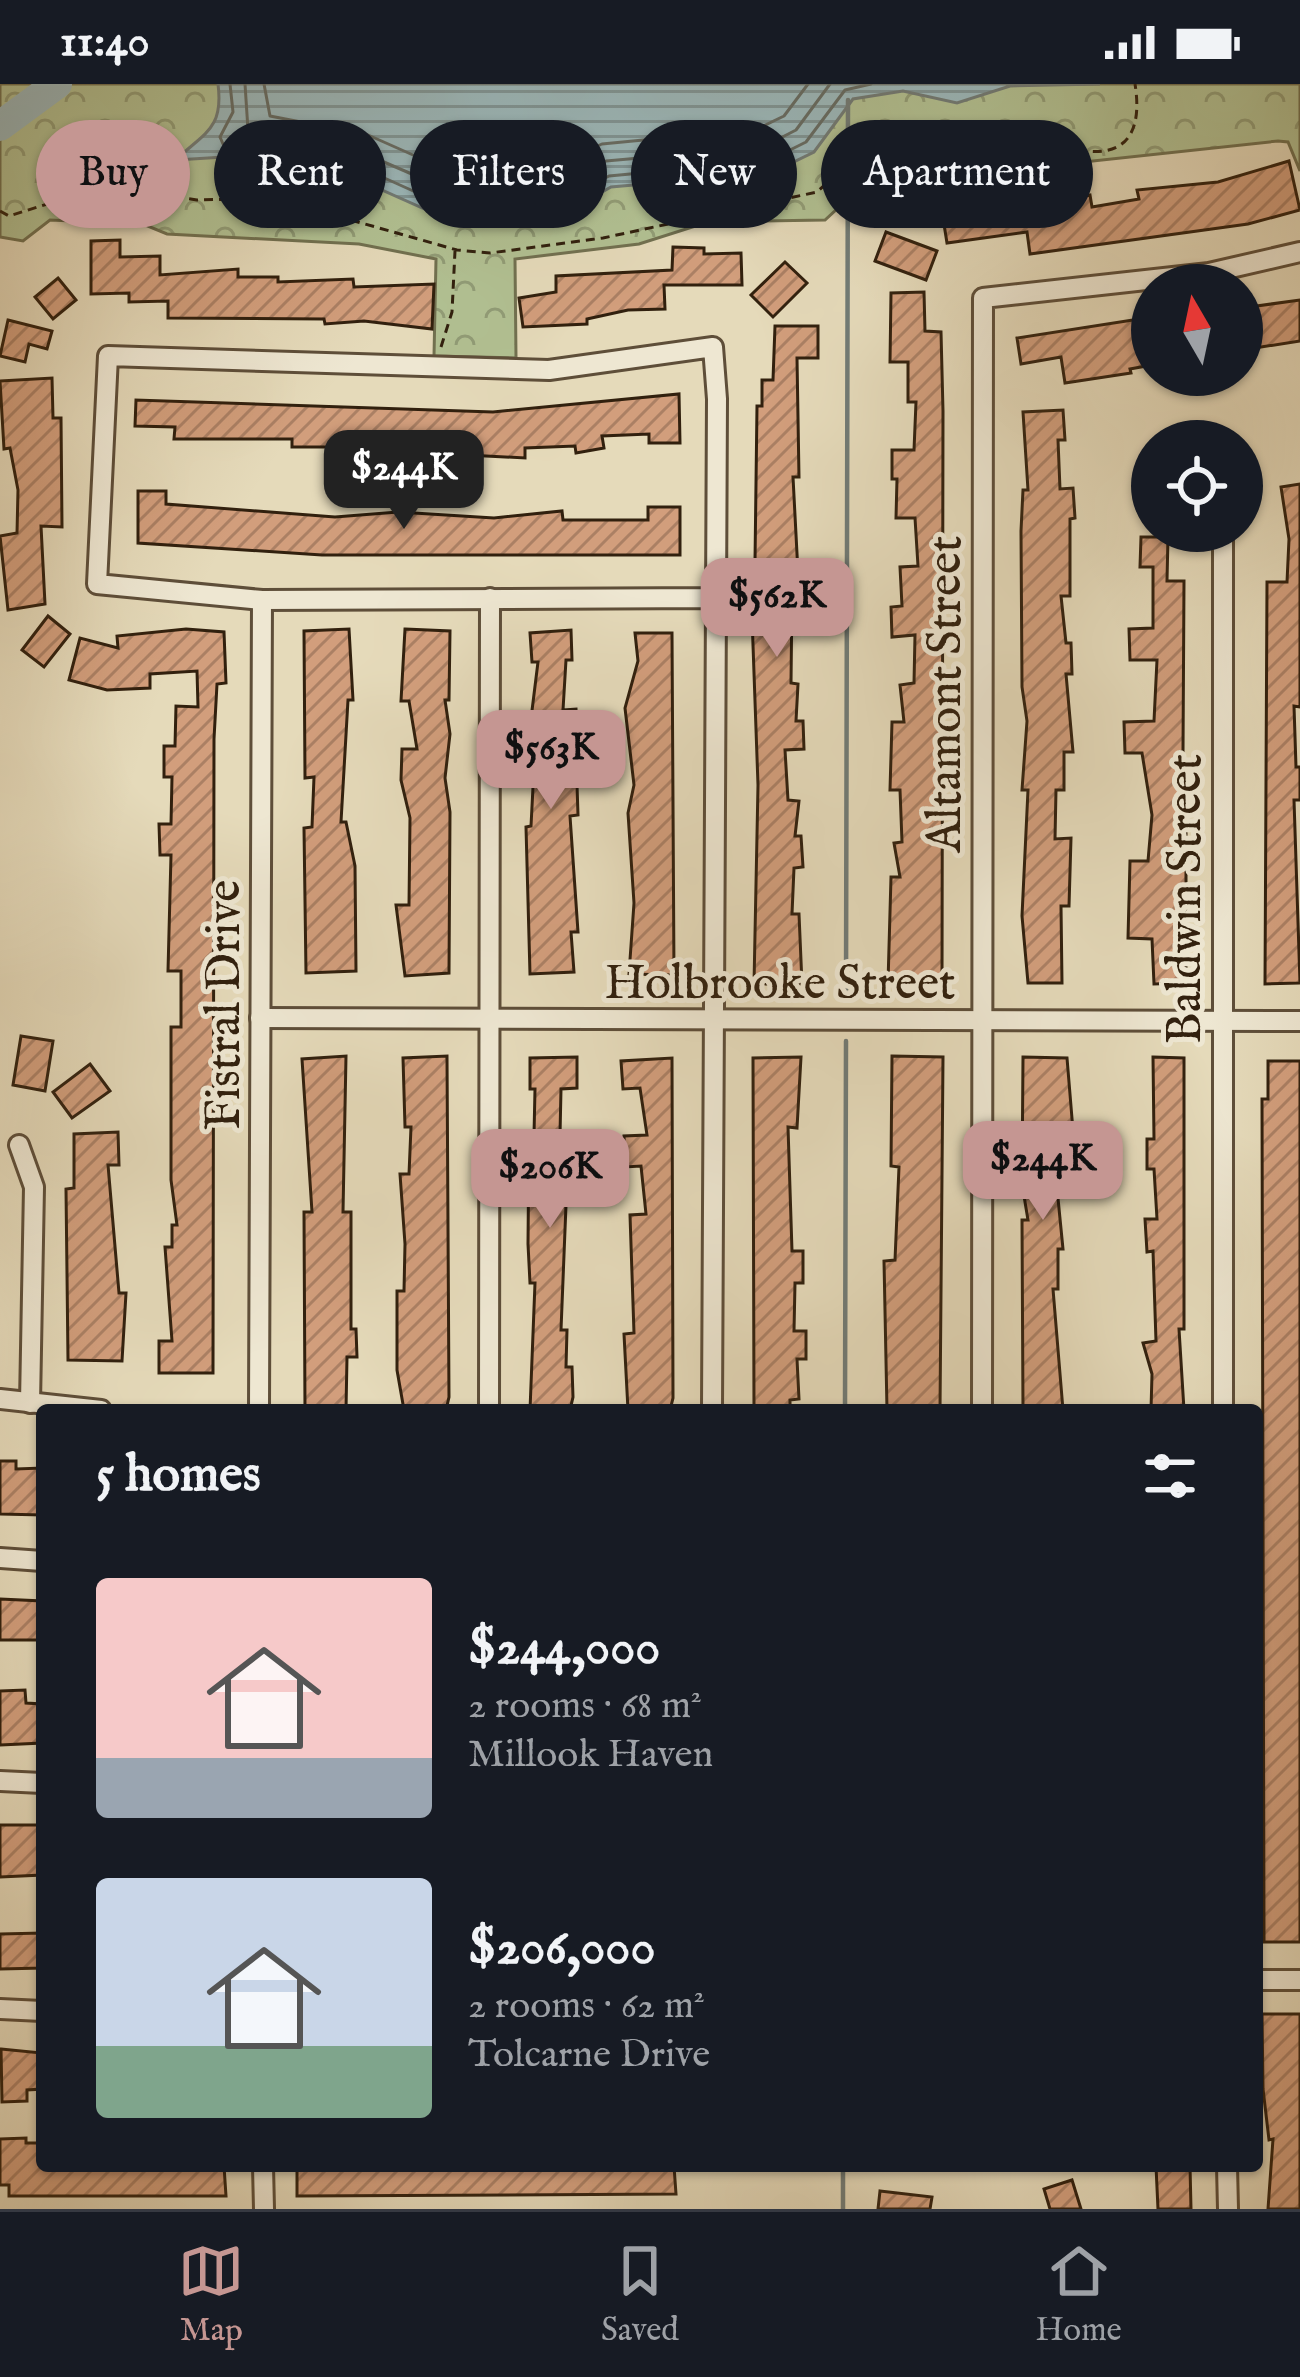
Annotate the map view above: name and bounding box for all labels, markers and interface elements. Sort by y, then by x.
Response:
text: 11:40 [60,14,150,71]
chip: Buy [36,120,190,228]
chip: Rent [214,120,386,228]
chip: Filters [410,120,607,228]
chip: New [631,120,797,228]
chip: Apartment [821,120,1093,228]
north arrow [1131,264,1263,396]
map controls [1131,264,1263,552]
button: locate [1131,420,1263,552]
pin: $244K [320,430,488,532]
text: $244K [351,444,457,493]
street label: Altamont Street [917,535,977,854]
pin: $562K [693,558,861,660]
text: $562K [728,572,826,621]
pin: $563K [467,710,635,812]
text: $563K [504,724,598,773]
street label: Baldwin Street [1157,754,1217,1044]
street label: Fistral Drive [196,880,256,1130]
street label: Holbrooke Street [604,955,956,1015]
pin: $244K [959,1121,1127,1223]
pin: $206K [466,1129,634,1231]
text: $244K [990,1135,1096,1184]
text: $206K [498,1143,602,1192]
icon: filters [1137,1443,1203,1509]
text: 5 homes [96,1444,261,1509]
text: $244,000 [468,1617,660,1682]
icon: home [192,1626,336,1770]
text: 2 rooms · 68 m² [468,1682,702,1731]
text: Millook Haven [468,1731,713,1780]
text: $206,000 [468,1917,655,1982]
icon: home [192,1926,336,2070]
text: 2 rooms · 62 m² [468,1982,705,2031]
text: Tolcarne Drive [468,2031,710,2080]
tab: Map [178,2238,244,2352]
tab: Saved [601,2238,679,2352]
tab: Home [1036,2238,1122,2352]

